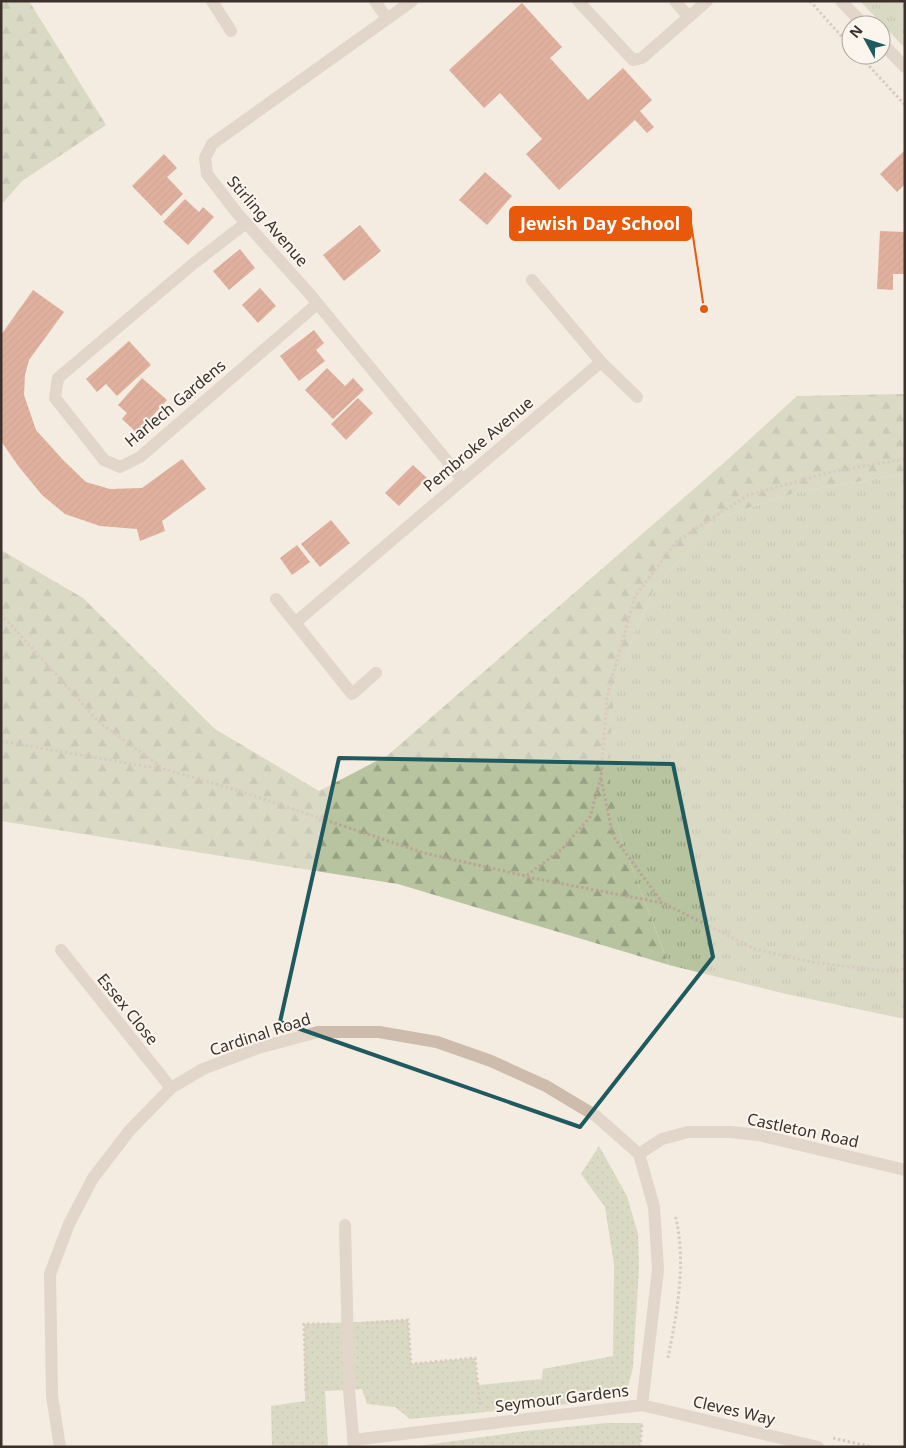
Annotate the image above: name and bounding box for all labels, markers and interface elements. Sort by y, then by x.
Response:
north arrow [841,15,891,65]
text: N [845,21,867,42]
street label: Stirling Avenue [222,171,314,271]
callout: Jewish Day School [510,207,691,240]
text: Jewish Day School [518,211,680,235]
street label: Harlech Gardens [120,354,230,452]
street label: Pembroke Avenue [418,391,538,497]
street label: Essex Close [92,969,164,1049]
street label: Cardinal Road [207,1007,313,1061]
street label: Castleton Road [745,1107,861,1153]
street label: Seymour Gardens [494,1379,630,1417]
street label: Cleves Way [691,1390,778,1430]

